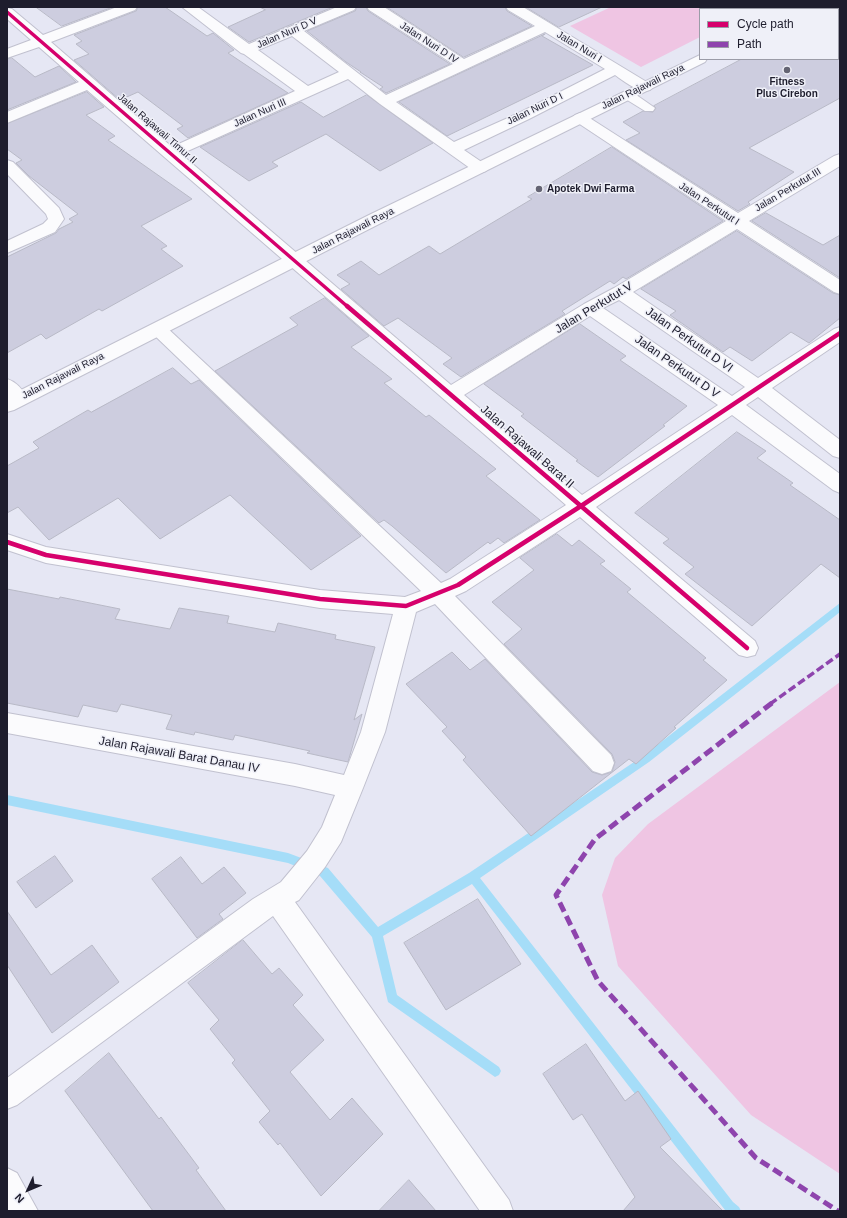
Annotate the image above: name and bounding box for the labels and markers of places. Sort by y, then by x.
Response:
marker: Fitness Plus Cirebon [782,65,792,75]
place label: Fitness Plus Cirebon [756,76,818,100]
place label: Apotek Dwi Farma [547,183,634,195]
marker: Apotek Dwi Farma [534,184,544,194]

